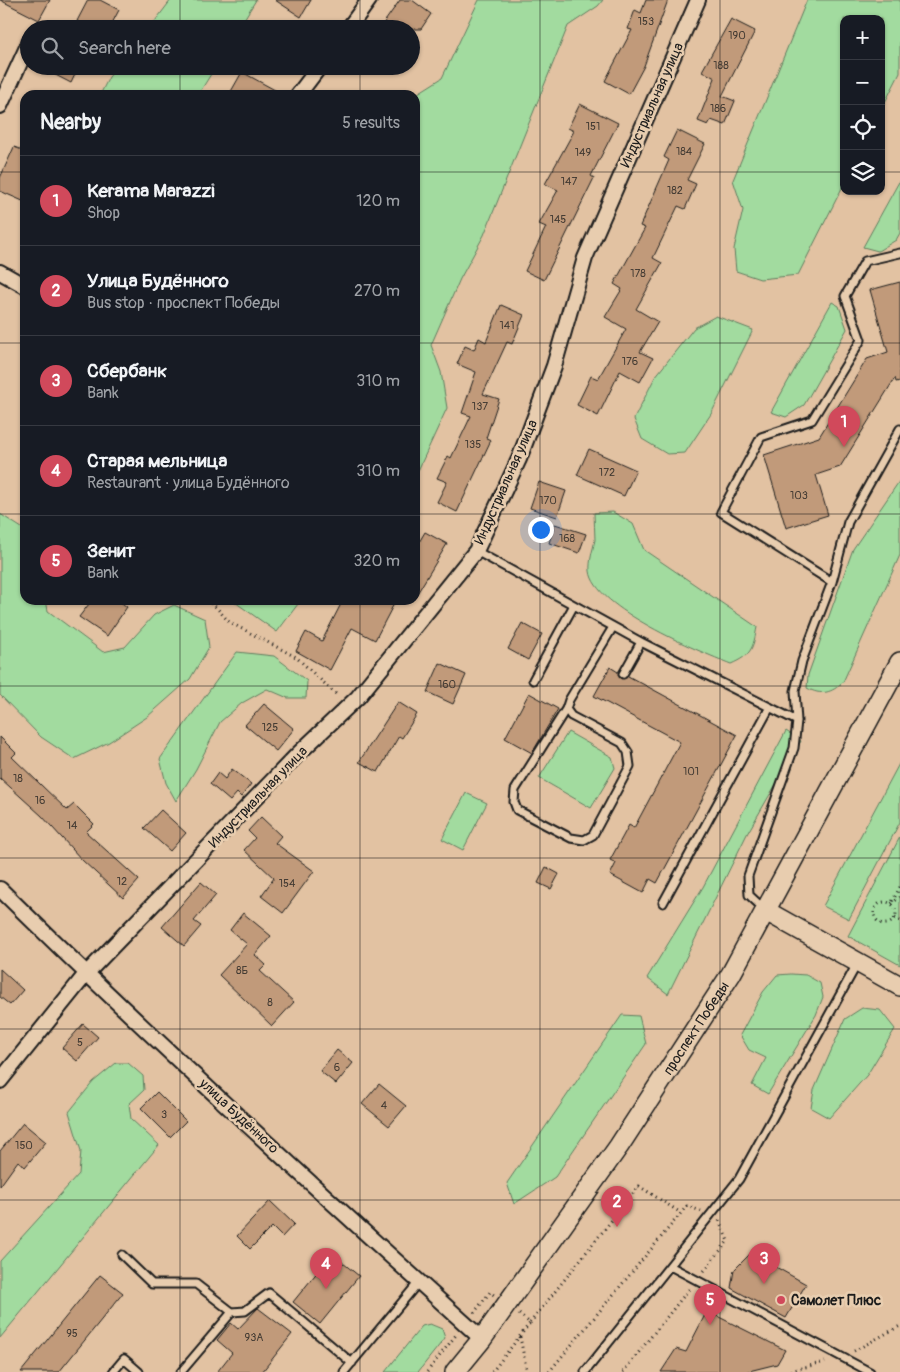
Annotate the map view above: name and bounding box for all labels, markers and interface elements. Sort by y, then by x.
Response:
house number: 153 [638,15,654,28]
map controls [840,15,885,195]
button: + [840,15,885,60]
search box [20,20,420,75]
house number: 190 [728,29,746,42]
icon: search [38,34,66,62]
text: Search here [78,36,171,60]
street label: Индустриальная улица [617,40,687,170]
house number: 188 [713,59,729,72]
button: − [840,60,885,105]
house number: 186 [710,102,726,115]
button: locate [840,105,885,150]
text: Nearby [40,109,101,136]
text: 5 results [342,113,400,133]
house number: 151 [586,120,600,133]
house number: 184 [676,145,693,158]
house number: 149 [575,146,592,159]
button: layers [840,150,885,195]
house number: 147 [561,175,577,188]
text: Kerama Marazzi [87,179,215,203]
house number: 182 [667,184,683,197]
text: 1 [53,191,59,211]
text: 120 m [356,191,400,211]
text: Shop [87,203,120,223]
house number: 145 [550,213,566,226]
house number: 178 [630,267,646,280]
text: Улица Будённого [87,269,229,293]
text: 2 [52,281,60,301]
text: 270 m [354,281,400,301]
text: Bus stop · проспект Победы [87,293,280,313]
house number: 141 [500,319,514,332]
house number: 176 [622,355,638,368]
text: Сбербанк [87,359,167,383]
text: 3 [52,371,60,391]
text: 310 m [356,371,400,391]
text: Bank [87,383,119,403]
house number: 137 [472,400,488,413]
pin: 1 [828,406,860,447]
street label: Индустриальная улица [471,417,541,547]
house number: 135 [465,438,481,451]
text: Старая мельница [87,449,227,473]
text: 4 [51,461,61,481]
text: 310 m [356,461,400,481]
house number: 172 [599,466,615,479]
text: Restaurant · улица Будённого [87,473,290,493]
house number: 103 [790,489,808,502]
house number: 170 [539,494,557,507]
your location [528,517,554,543]
house number: 168 [559,532,576,545]
text: Зенит [87,539,135,563]
text: 5 [52,551,60,571]
text: 320 m [354,551,400,571]
text: Bank [87,563,119,583]
house number: 160 [438,678,456,691]
house number: 125 [262,721,278,734]
street label: Индустриальная улица [205,743,311,851]
house number: 101 [683,765,699,778]
house number: 18 [13,772,23,785]
house number: 16 [35,794,45,807]
house number: 14 [67,819,78,832]
house number: 12 [117,875,127,888]
house number: 154 [279,877,296,890]
house number: 8Б [236,964,248,977]
street label: проспект Победы [659,978,732,1078]
house number: 8 [267,996,273,1009]
house number: 5 [77,1036,83,1049]
house number: 6 [334,1061,340,1074]
street label: улица Будённого [195,1074,282,1157]
house number: 4 [381,1099,388,1112]
house number: 3 [161,1108,167,1121]
house number: 150 [15,1139,33,1152]
pin: 2 [601,1186,633,1227]
pin: 3 [748,1243,780,1284]
pin: 4 [310,1248,342,1289]
pin: 5 [694,1284,726,1325]
place label: Самолет Плюс [791,1292,881,1309]
marker: Самолет Плюс [775,1294,787,1306]
house number: 95 [66,1327,78,1340]
house number: 93А [245,1331,263,1344]

